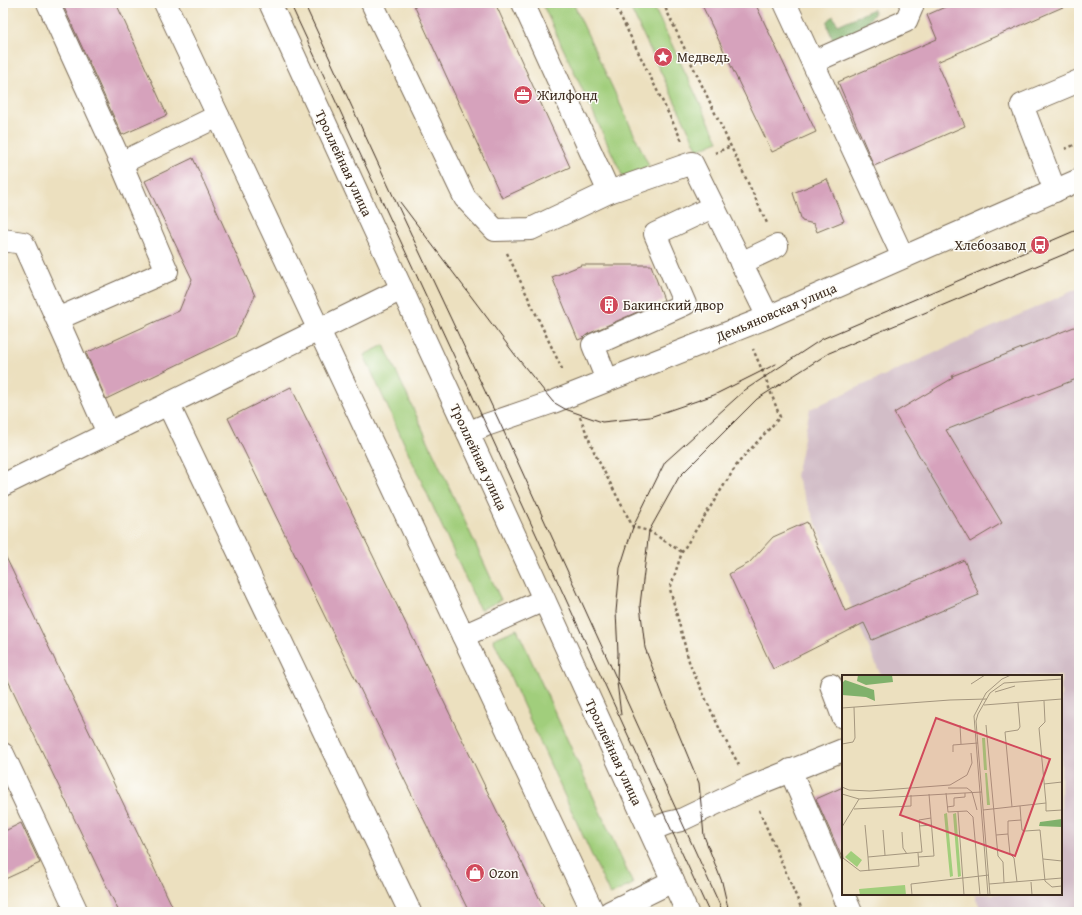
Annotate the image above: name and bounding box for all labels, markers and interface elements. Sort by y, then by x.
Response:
place icon: Медведь [652,46,674,68]
place label: Медведь [677,47,730,67]
office icon: Жилфонд [512,84,534,106]
place label: Жилфонд [536,85,598,105]
street label: Троллейная улица [311,106,378,220]
bus stop icon: Хлебозавод [1029,234,1051,256]
place label: Хлебозавод [954,235,1026,255]
street label: Демьяновская улица [712,277,840,347]
building icon: Бакинский двор [598,294,620,316]
place label: Бакинский двор [623,295,724,315]
street label: Троллейная улица [446,400,513,514]
inset map [842,675,1062,895]
street label: Троллейная улица [581,695,648,809]
shop icon: Ozon [464,862,486,884]
place label: Ozon [489,863,519,883]

